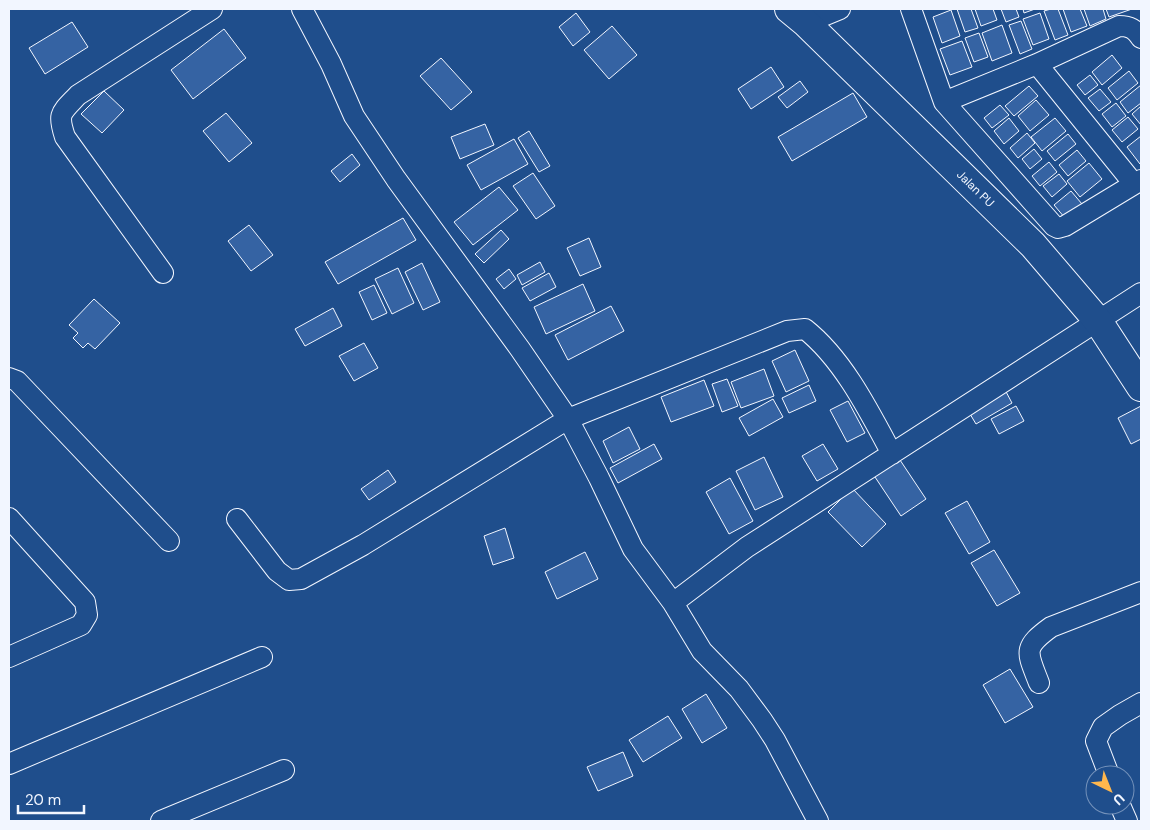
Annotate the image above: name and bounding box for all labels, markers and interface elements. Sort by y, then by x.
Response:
street label: Jalan PU [953,167,998,211]
north arrow [1085,765,1135,815]
scale bar [18,782,84,814]
text: 20 m [25,790,61,810]
text: U [1109,790,1129,809]

